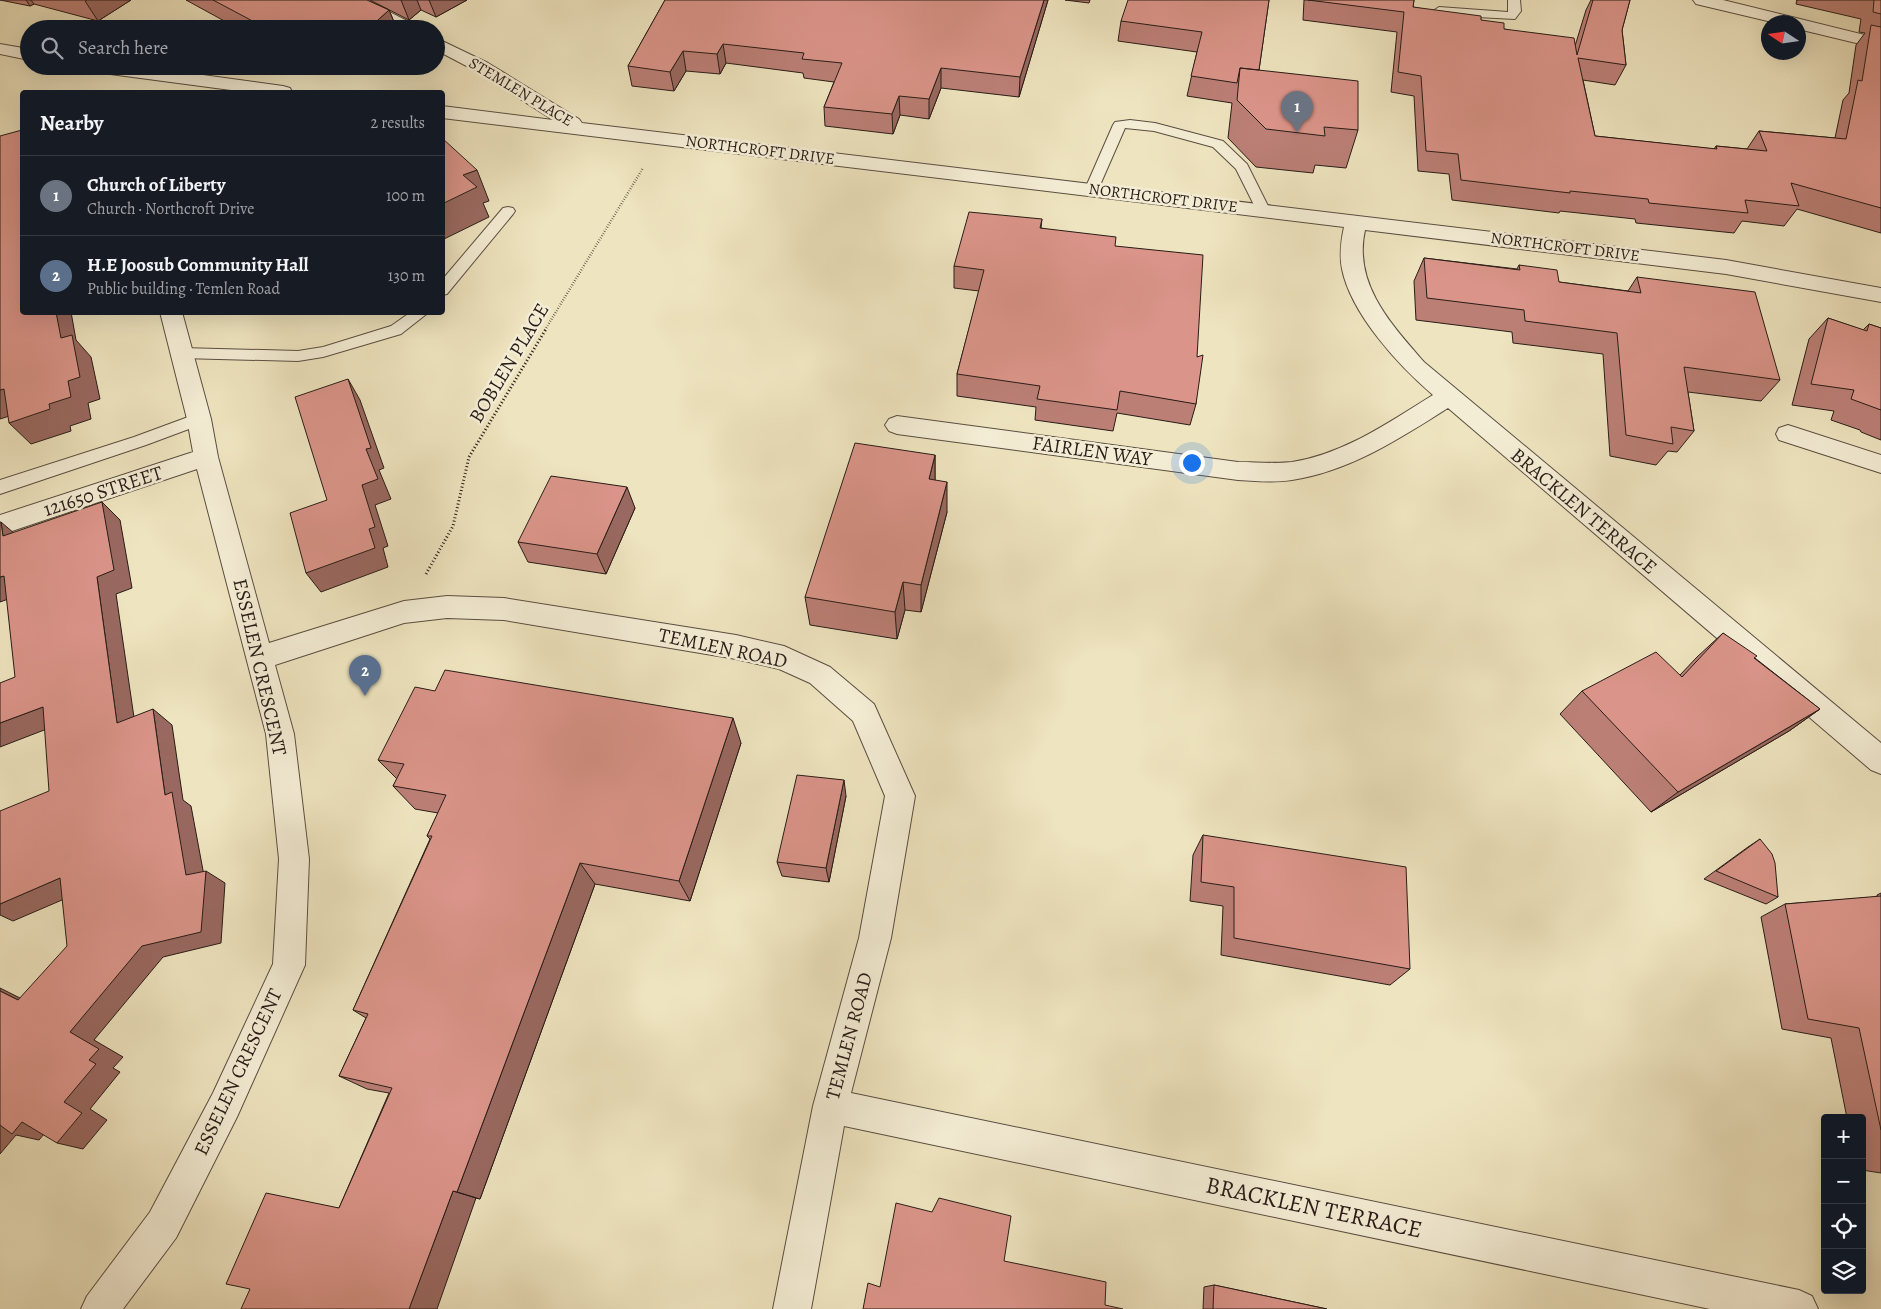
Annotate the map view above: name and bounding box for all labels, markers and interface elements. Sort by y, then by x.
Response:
north arrow [1761,15,1806,60]
search box [20,20,445,75]
icon: search [38,34,66,62]
text: Search here [78,35,168,61]
street label: STEMLEN PLACE [465,52,577,132]
pin: 1 [1281,91,1313,132]
text: Nearby [40,109,103,137]
text: 2 results [370,112,425,134]
street label: NORTHCROFT DRIVE [684,130,836,170]
text: Church of Liberty [87,172,226,198]
street label: NORTHCROFT DRIVE [1087,178,1239,218]
text: 1 [53,185,59,207]
text: 100 m [386,185,425,207]
text: Church · Northcroft Drive [87,198,254,220]
street label: NORTHCROFT DRIVE [1489,227,1641,267]
text: H.E Joosub Community Hall [87,252,308,278]
text: 2 [52,265,60,287]
text: 130 m [388,265,425,287]
text: Public building · Temlen Road [87,278,280,300]
street label: BOBLEN PLACE [463,298,555,428]
street label: FAIRLEN WAY [1031,429,1155,473]
street label: BRACKLEN TERRACE [1505,442,1663,580]
your location [1179,450,1205,476]
street label: 121650 STREET [40,459,166,523]
street label: ESSELEN CRESCENT [226,576,294,758]
street label: TEMLEN ROAD [656,621,790,675]
pin: 2 [349,655,381,696]
street label: TEMLEN ROAD [819,969,879,1103]
street label: ESSELEN CRESCENT [187,984,289,1160]
map controls [1821,1114,1866,1294]
button: + [1821,1114,1866,1159]
button: − [1821,1159,1866,1204]
street label: BRACKLEN TERRACE [1203,1168,1425,1246]
button: locate [1821,1204,1866,1249]
button: layers [1821,1249,1866,1294]

